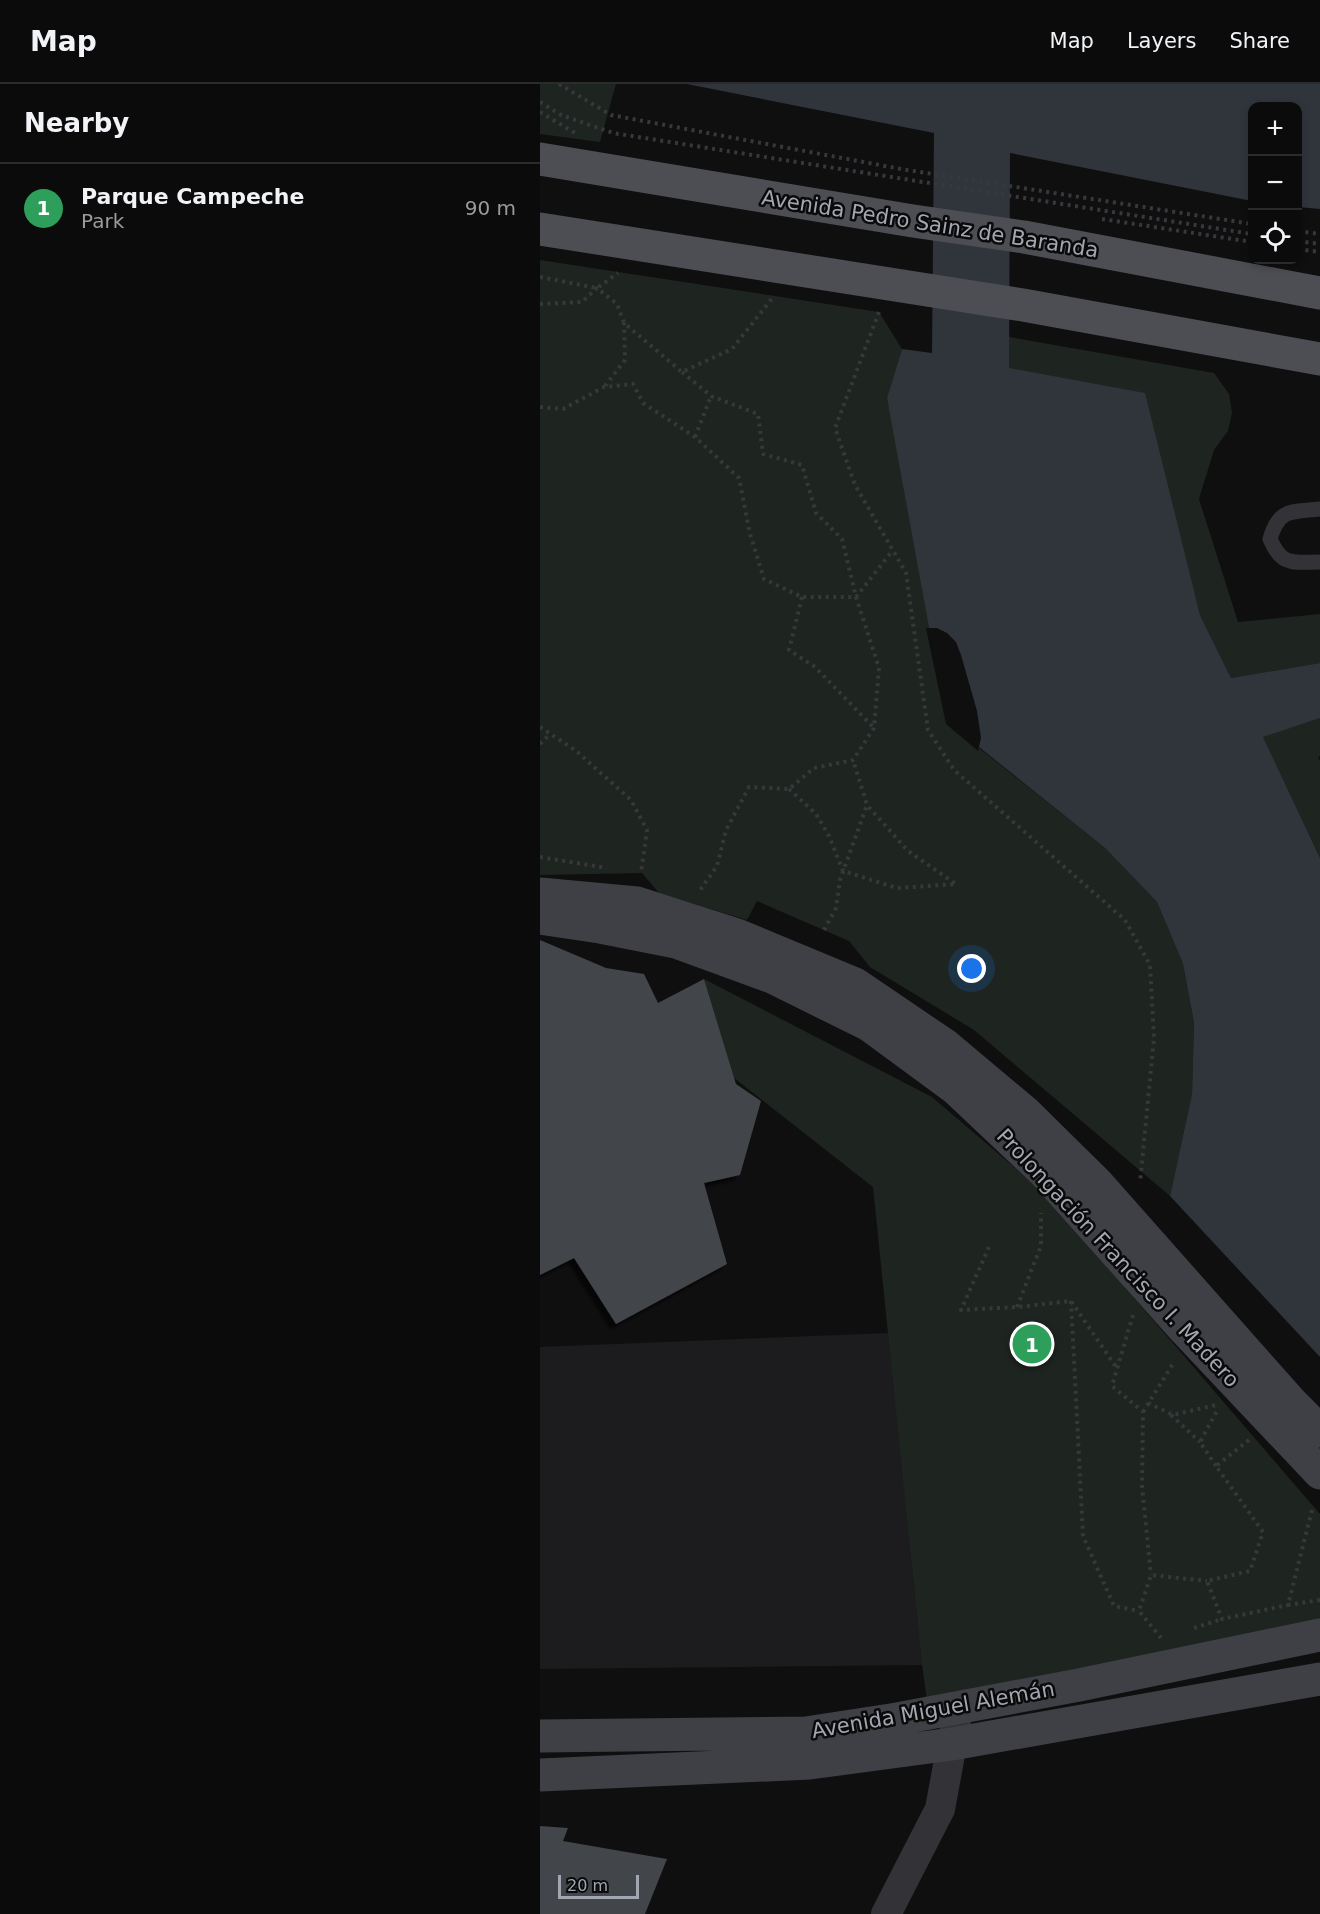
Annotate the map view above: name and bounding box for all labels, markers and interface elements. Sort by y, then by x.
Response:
text: Map [30,25,97,58]
text: Map [1050,29,1094,53]
text: Layers [1127,29,1196,53]
text: Share [1229,29,1290,53]
map controls [1248,102,1302,264]
button: + [1248,102,1302,156]
text: Nearby [24,108,129,138]
button: − [1248,156,1302,210]
text: Parque Campeche [81,184,304,209]
street label: Avenida Pedro Sainz de Baranda [760,186,1100,262]
text: 1 [37,196,50,220]
text: 90 m [465,196,516,220]
text: Park [81,209,124,233]
button: locate [1248,210,1302,264]
your location [957,954,986,983]
street label: Prolongación Francisco I. Madero [992,1124,1244,1392]
pin: 1 [1012,1322,1052,1366]
street label: Avenida Miguel Alemán [810,1677,1056,1743]
scale bar [558,1872,639,1900]
text: 20 m [567,1876,608,1895]

